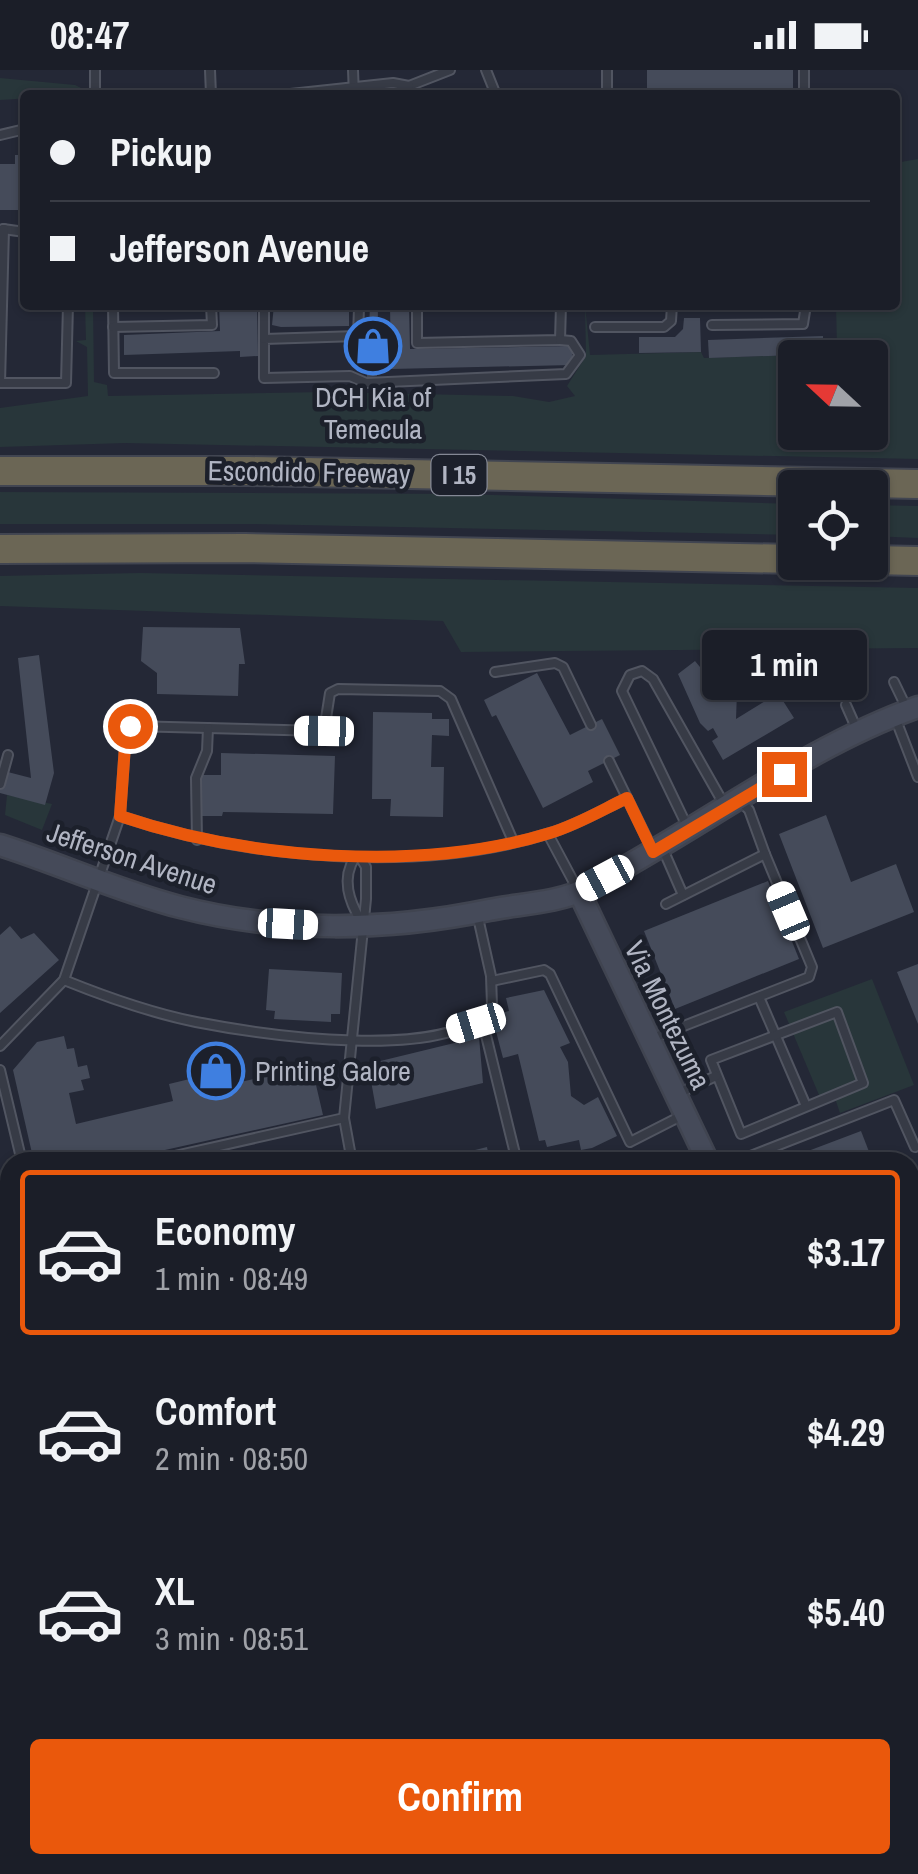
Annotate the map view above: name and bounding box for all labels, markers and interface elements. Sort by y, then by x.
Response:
text: 08:47 [50,10,130,61]
text: Pickup [110,127,212,178]
text: Jefferson Avenue [110,223,369,274]
shop icon: DCH Kia of Temecula [343,316,403,376]
north arrow [778,340,888,450]
map controls [778,340,888,580]
place label: DCH Kia of Temecula [315,378,432,448]
street label: Escondido Freeway [207,451,411,493]
road number: I 15 [432,455,486,495]
button: locate [778,470,888,580]
callout: 1 min [702,629,866,699]
text: 1 min [750,643,819,686]
route start [108,704,153,749]
car [294,715,354,747]
route end [762,752,807,797]
street label: Jefferson Avenue [42,813,222,903]
car [571,851,639,905]
car [762,878,814,944]
car [257,907,319,941]
street label: Via Montezuma [616,935,720,1096]
car [443,1000,509,1046]
shop icon: Printing Galore [186,1041,246,1101]
place label: Printing Galore [255,1052,411,1090]
text: Economy [155,1206,295,1257]
icon: car [35,1208,125,1298]
text: $3.17 [807,1227,885,1278]
text: 1 min · 08:49 [155,1257,308,1300]
text: Comfort [155,1386,276,1437]
icon: car [35,1388,125,1478]
text: $4.29 [807,1407,885,1458]
text: 2 min · 08:50 [155,1437,308,1480]
text: XL [155,1566,195,1617]
icon: car [35,1568,125,1658]
text: $5.40 [807,1587,885,1638]
text: 3 min · 08:51 [155,1617,308,1660]
button: Confirm [30,1739,890,1854]

